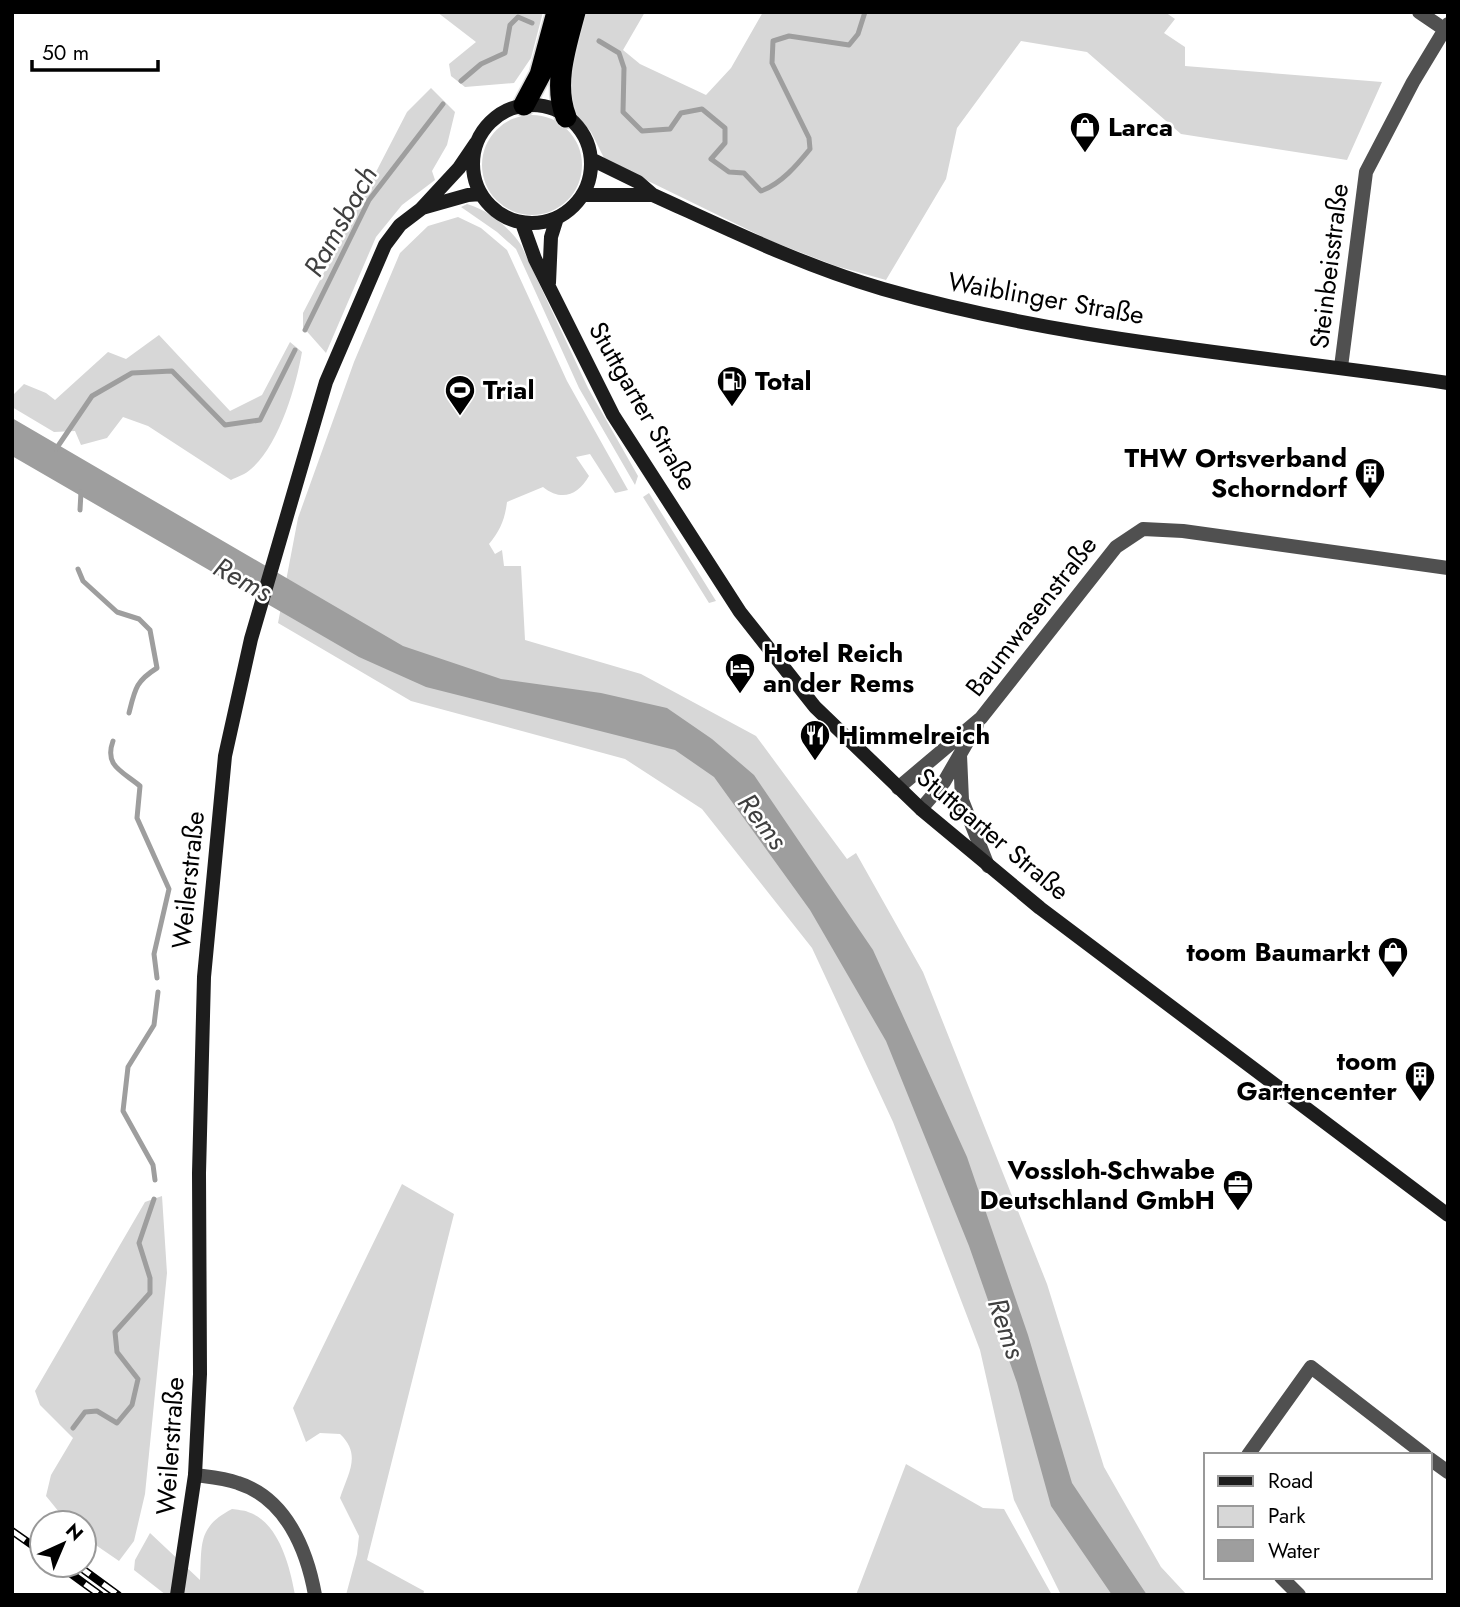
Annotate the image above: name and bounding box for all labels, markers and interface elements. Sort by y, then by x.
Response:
scale bar [32,28,158,72]
text: 50 m [42,38,89,68]
place label: Larca [1108,108,1173,146]
shop icon: Larca [1068,110,1102,154]
water label: Ramsbach [293,158,388,284]
street label: Steinbeisstraße [1300,181,1358,351]
street label: Waiblinger Straße [945,262,1147,334]
street label: Stuttgarter Straße [579,315,707,497]
place label: Total [755,362,812,400]
fuel station icon: Total [715,364,749,408]
place label: Trial [483,371,534,409]
sports icon: Trial [443,373,477,417]
place label: THW Ortsverband Schorndorf [1125,439,1348,507]
building icon: THW Ortsverband Schorndorf [1353,456,1387,500]
street label: Baumwasenstraße [956,528,1106,704]
water label: Rems [206,547,280,613]
place label: Hotel Reich an der Rems [763,634,914,702]
hotel icon: Hotel Reich an der Rems [723,651,757,695]
place label: Himmelreich [838,716,990,754]
restaurant icon: Himmelreich [798,718,832,762]
street label: Stuttgarter Straße [908,759,1078,909]
water label: Rems [728,784,798,859]
street label: Weilerstraße [162,809,214,951]
place label: toom Baumarkt [1186,933,1371,971]
shop icon: toom Baumarkt [1376,935,1410,979]
place label: toom Gartencenter [1236,1042,1397,1110]
building icon: toom Gartencenter [1403,1059,1437,1103]
place label: Vossloh-Schwabe Deutschland GmbH [980,1151,1215,1219]
office icon: Vossloh-Schwabe Deutschland GmbH [1221,1168,1255,1212]
water label: Rems [977,1292,1036,1365]
street label: Weilerstraße [146,1376,194,1516]
legend [1204,1453,1432,1579]
text: Road [1268,1466,1313,1496]
text: Park [1268,1501,1306,1531]
north arrow [28,1509,98,1579]
text: N [60,1517,89,1547]
text: Water [1268,1536,1321,1566]

